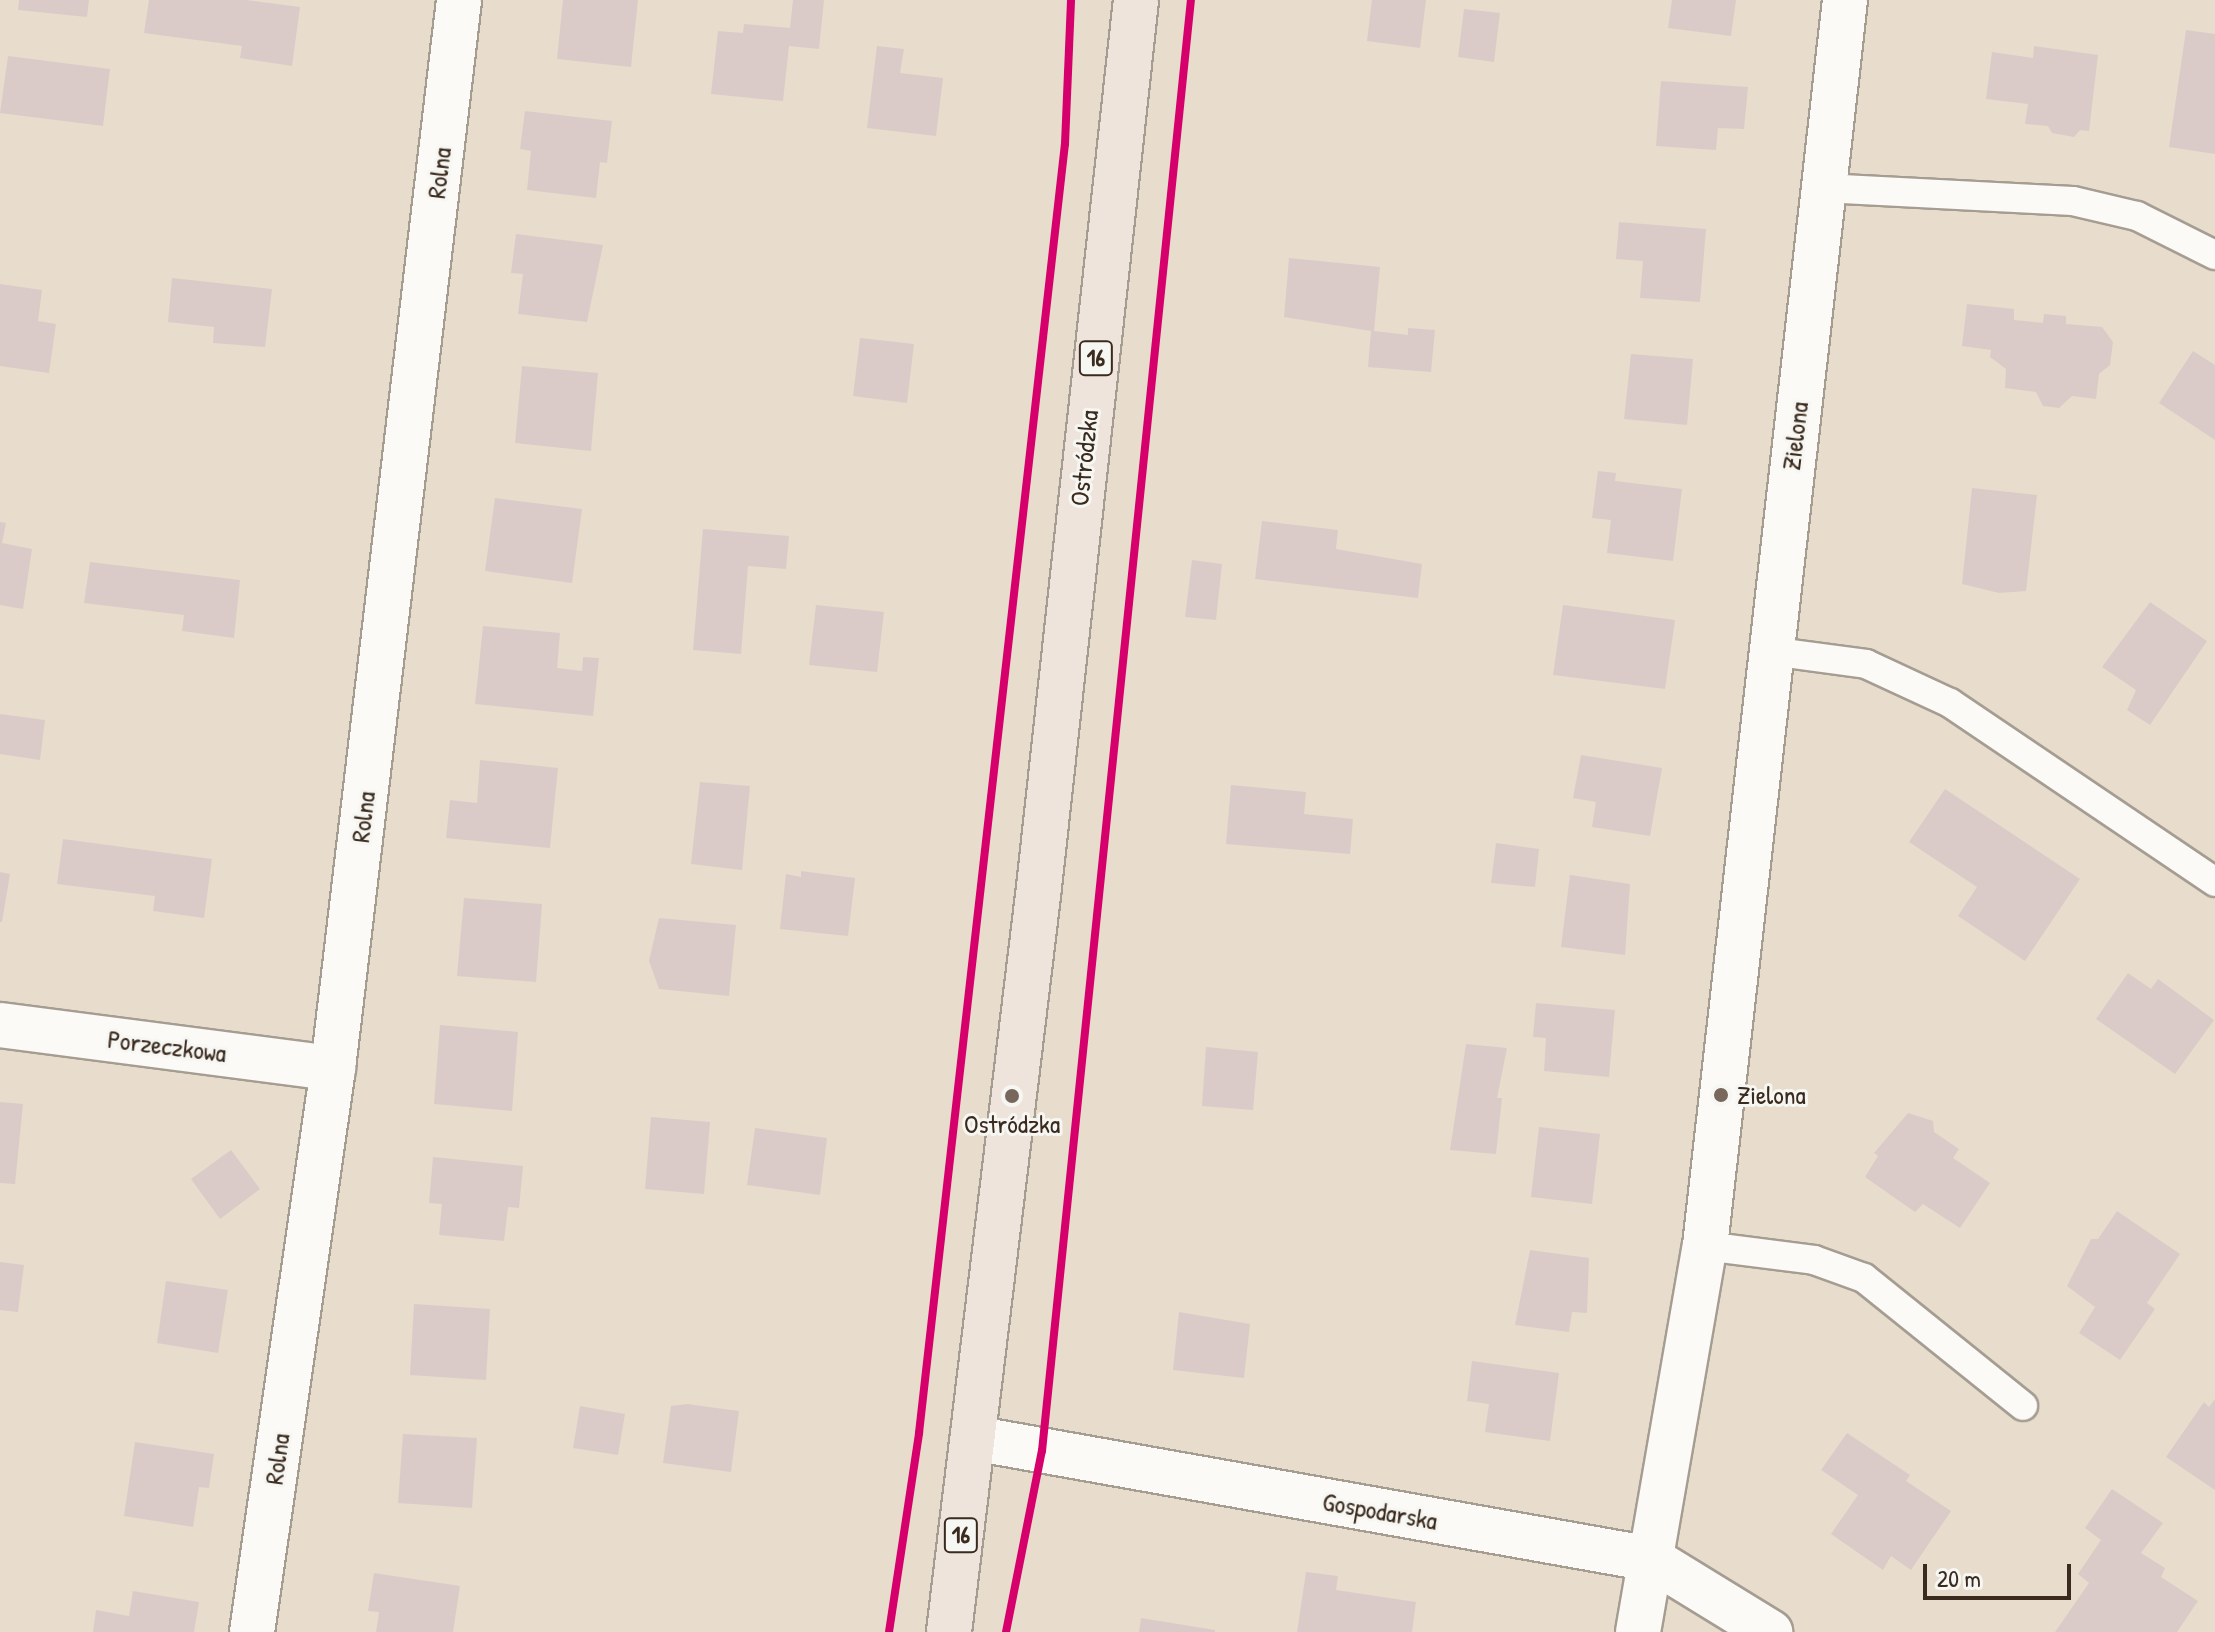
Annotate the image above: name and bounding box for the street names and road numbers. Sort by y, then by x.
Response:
street label: Rolna [420,146,458,200]
road number: 16 [1078,338,1114,378]
street label: Zielona [1775,400,1815,472]
street label: Ostródzka [1063,409,1105,507]
street label: Rolna [344,790,382,844]
street label: Porzeczkowa [106,1023,228,1069]
street label: Rolna [258,1432,296,1486]
street label: Gospodarska [1320,1486,1440,1536]
road number: 16 [943,1515,979,1555]

